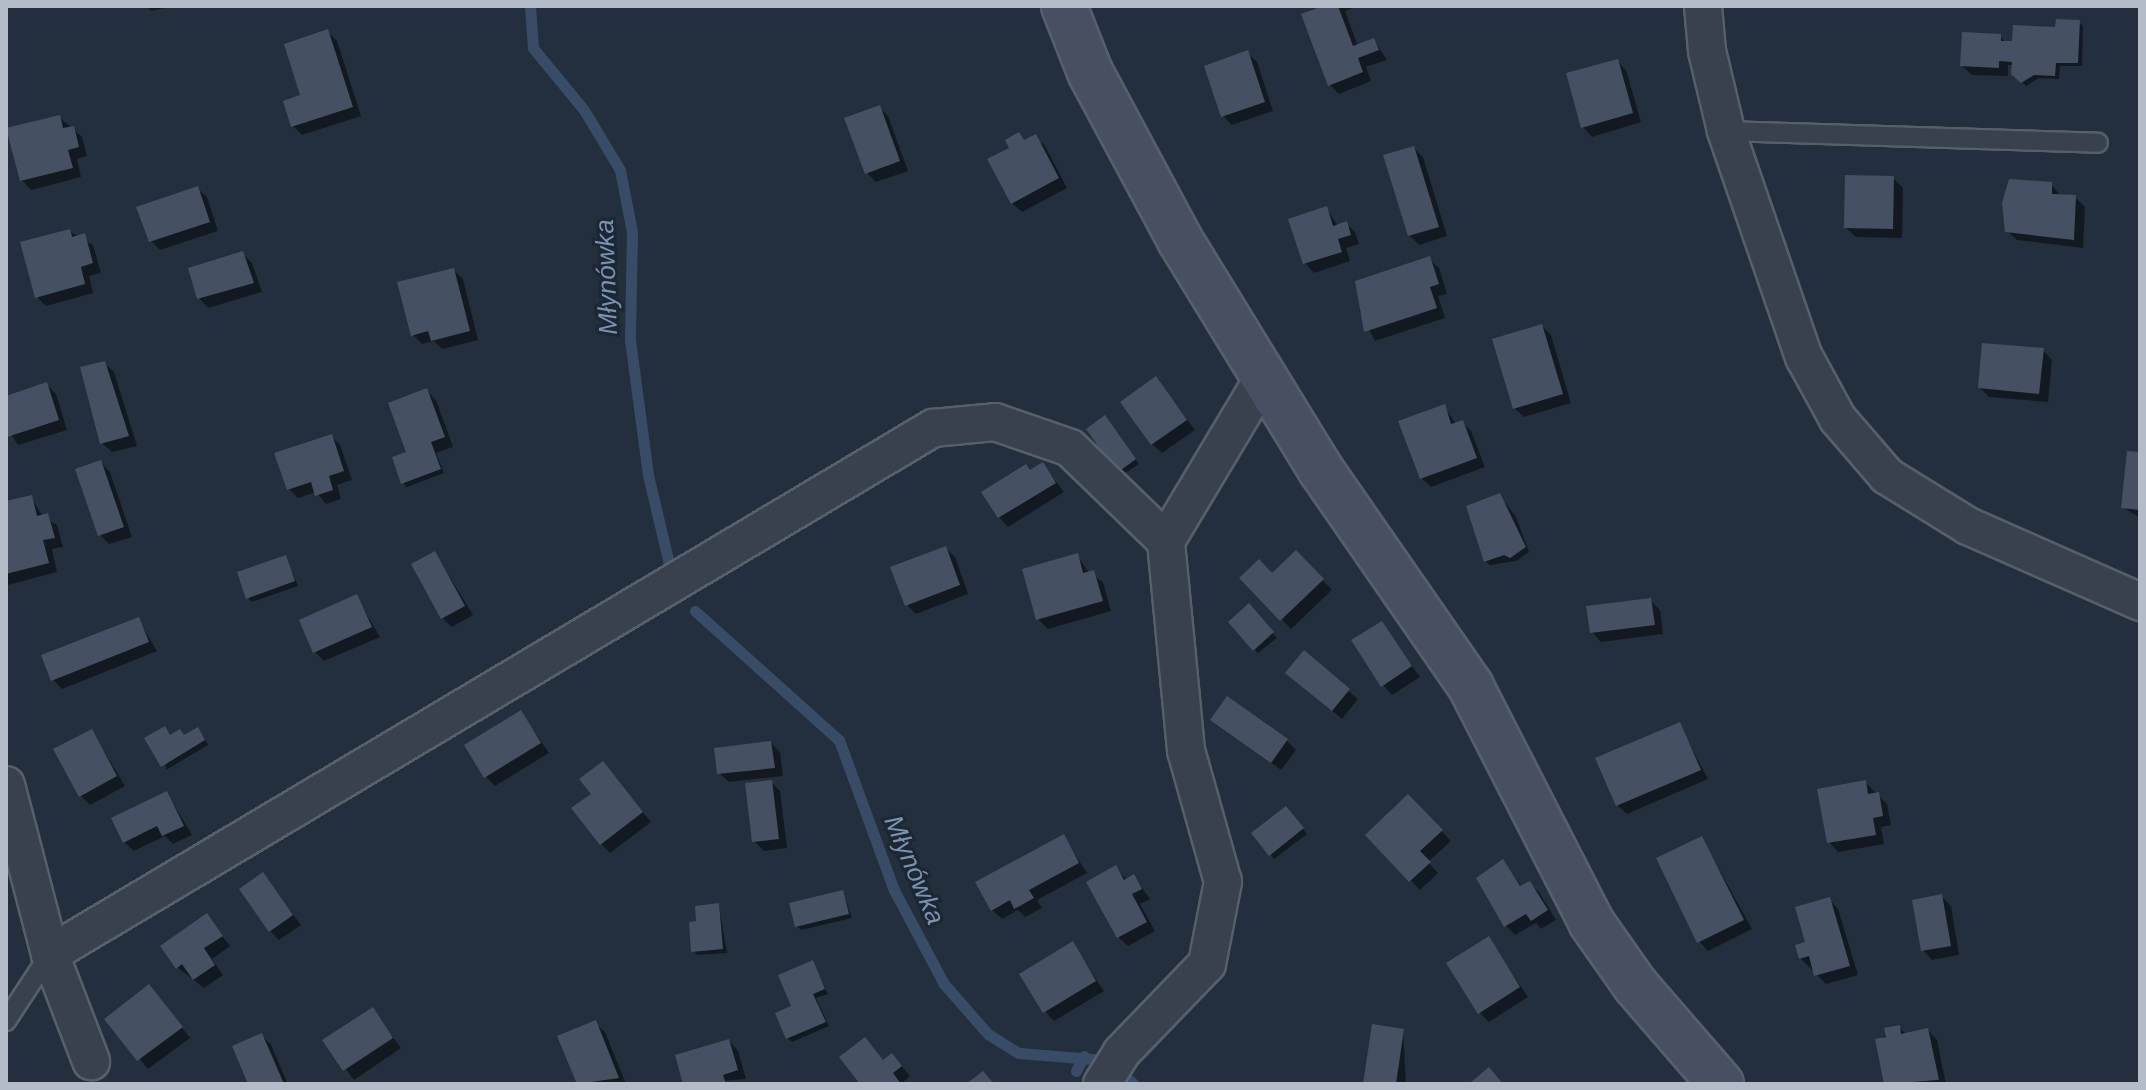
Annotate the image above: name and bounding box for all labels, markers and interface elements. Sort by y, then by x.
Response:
water label: Młynówka [589,219,625,335]
water label: Młynówka [877,811,951,929]

